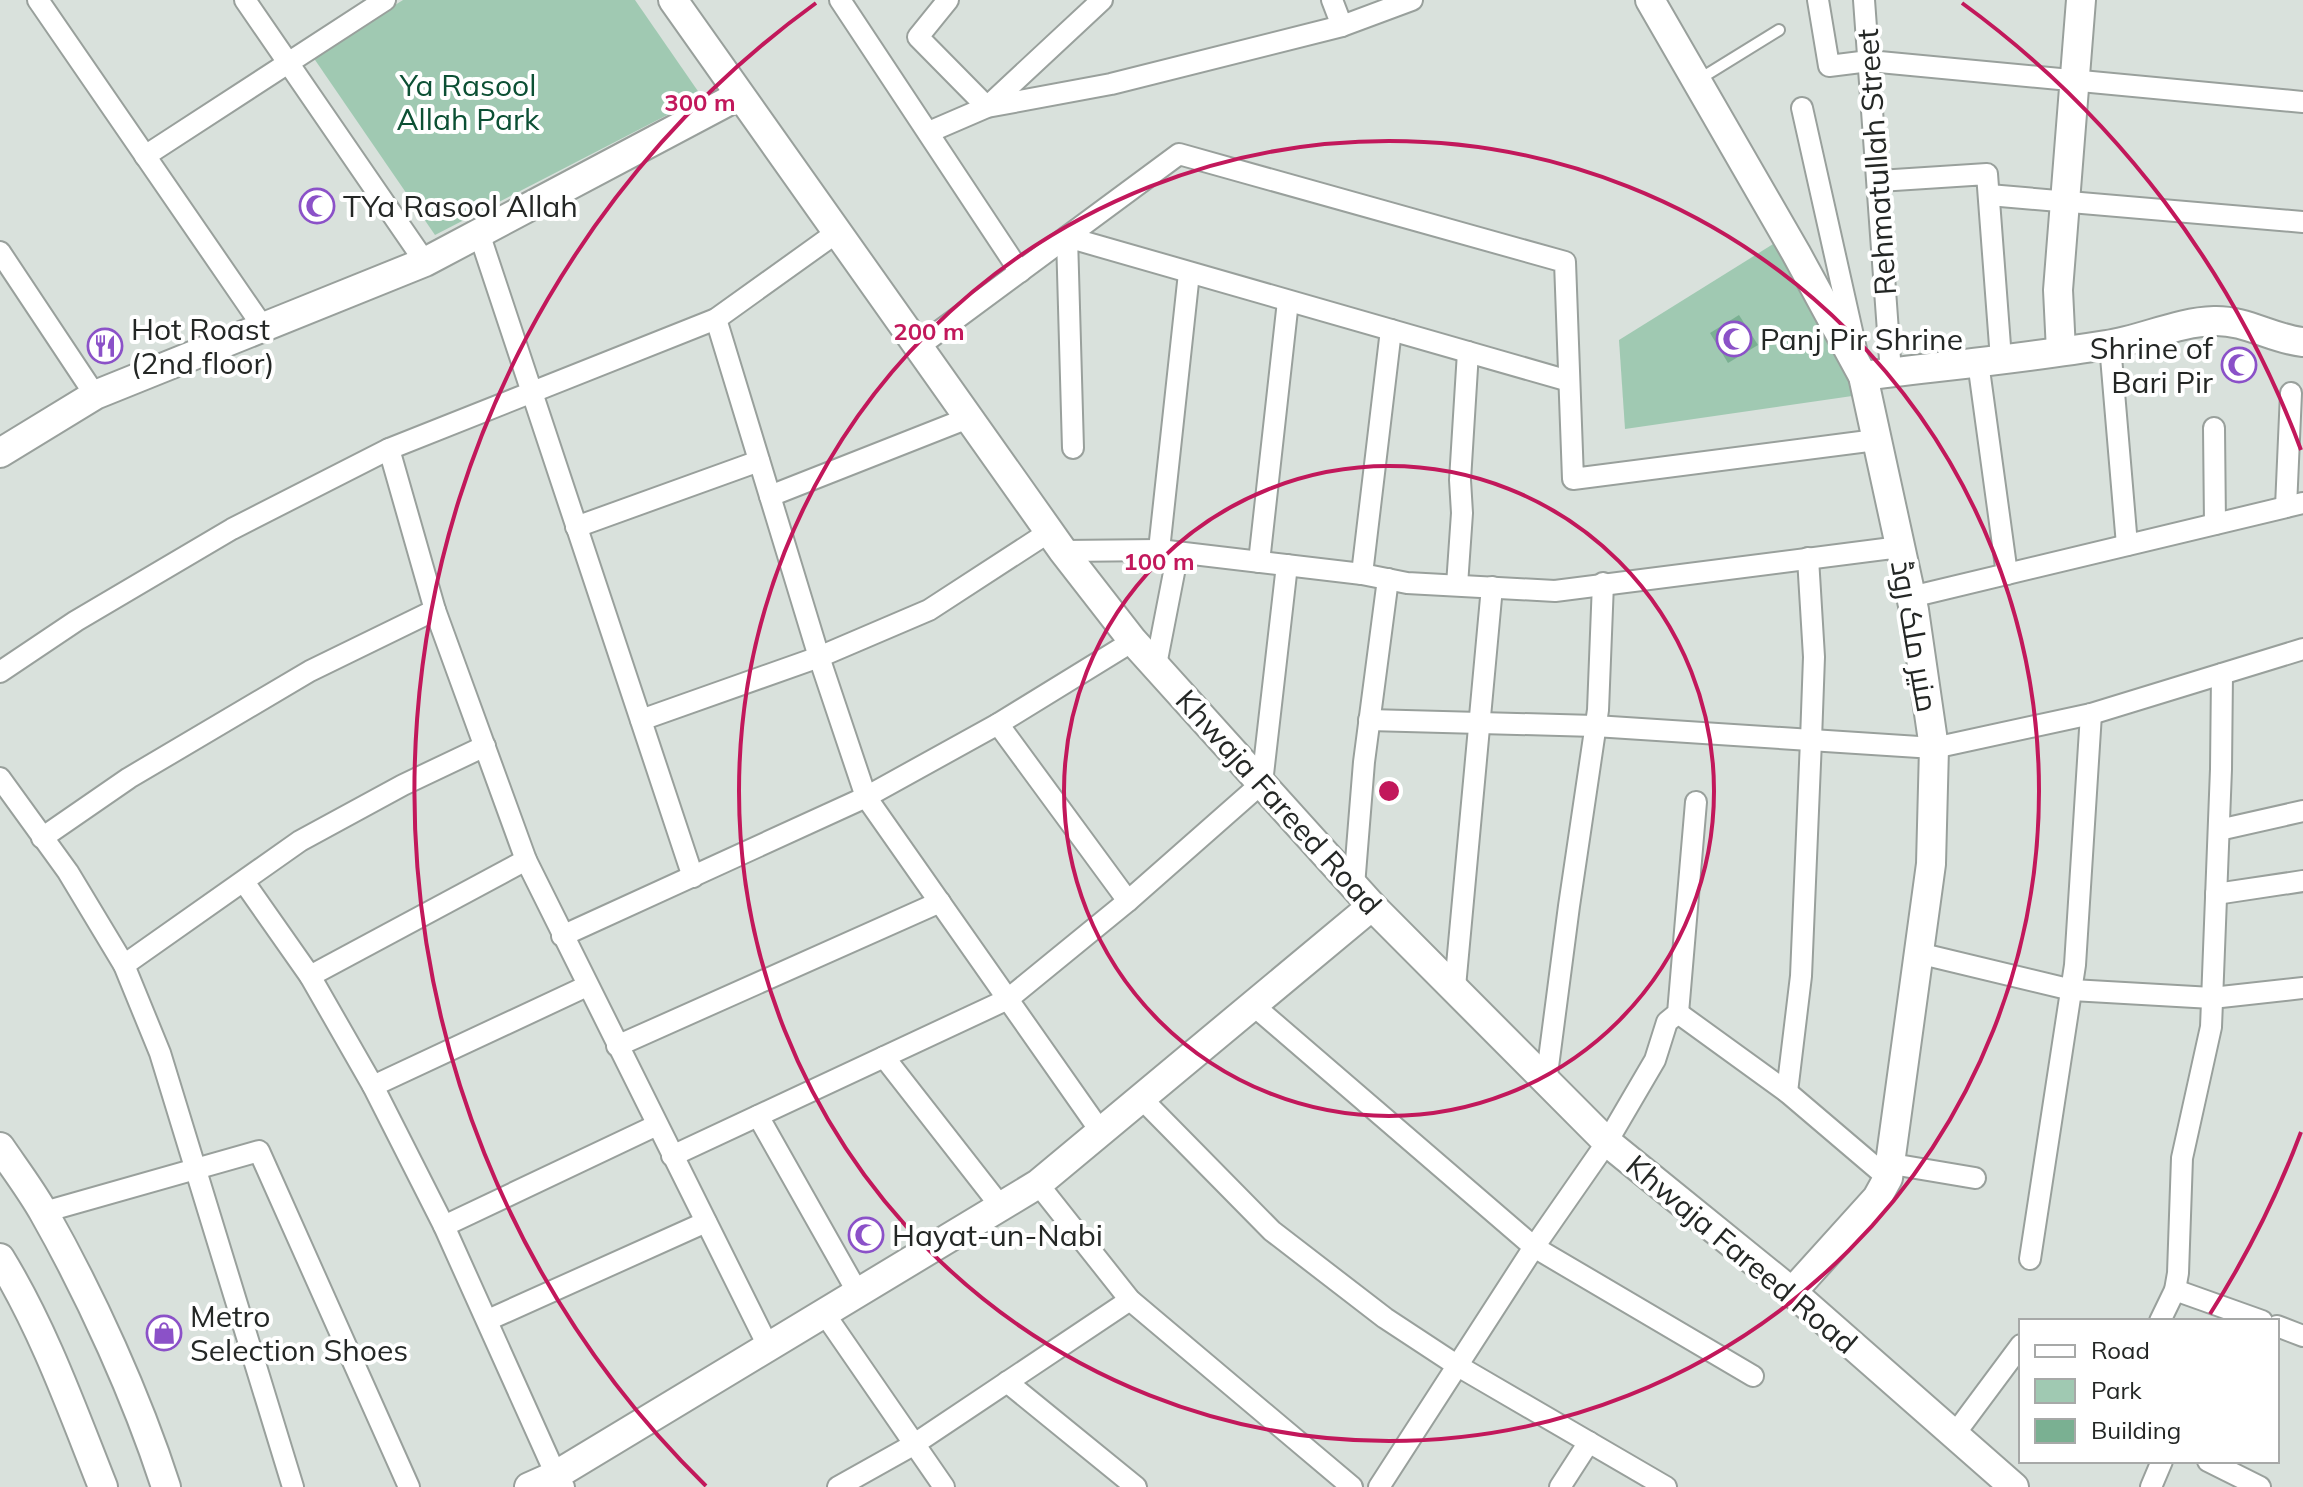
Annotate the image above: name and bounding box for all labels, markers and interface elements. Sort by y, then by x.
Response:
street label: Rehmatullah Street [1848,27,1904,297]
park label: Ya Rasool Allah Park [397,66,540,138]
text: 300 m [664,87,736,117]
mosque icon: TYa Rasool Allah [298,187,336,225]
place label: TYa Rasool Allah [343,187,578,225]
place label: Hot Roast (2nd floor) [131,310,274,382]
text: 200 m [893,316,965,346]
mosque icon: Panj Pir Shrine [1715,320,1753,358]
place label: Panj Pir Shrine [1760,320,1963,358]
restaurant icon: Hot Roast (2nd floor) [86,327,124,365]
place label: Shrine of Bari Pir [2090,329,2214,401]
mosque icon: Shrine of Bari Pir [2220,346,2258,384]
text: 100 m [1123,546,1195,576]
street label: منیر ملک روڈ [1883,557,1947,715]
street label: Khwaja Fareed Road [1168,681,1390,923]
centre of rings [1375,777,1403,805]
street label: Khwaja Fareed Road [1619,1146,1865,1362]
mosque icon: Hayat-un-Nabi [847,1216,885,1254]
place label: Hayat-un-Nabi [892,1216,1103,1254]
place label: Metro Selection Shoes [190,1297,408,1369]
shop icon: Metro Selection Shoes [145,1314,183,1352]
legend [2019,1319,2279,1463]
text: Road [2091,1335,2150,1365]
text: Park [2091,1375,2142,1405]
text: Building [2091,1415,2181,1445]

